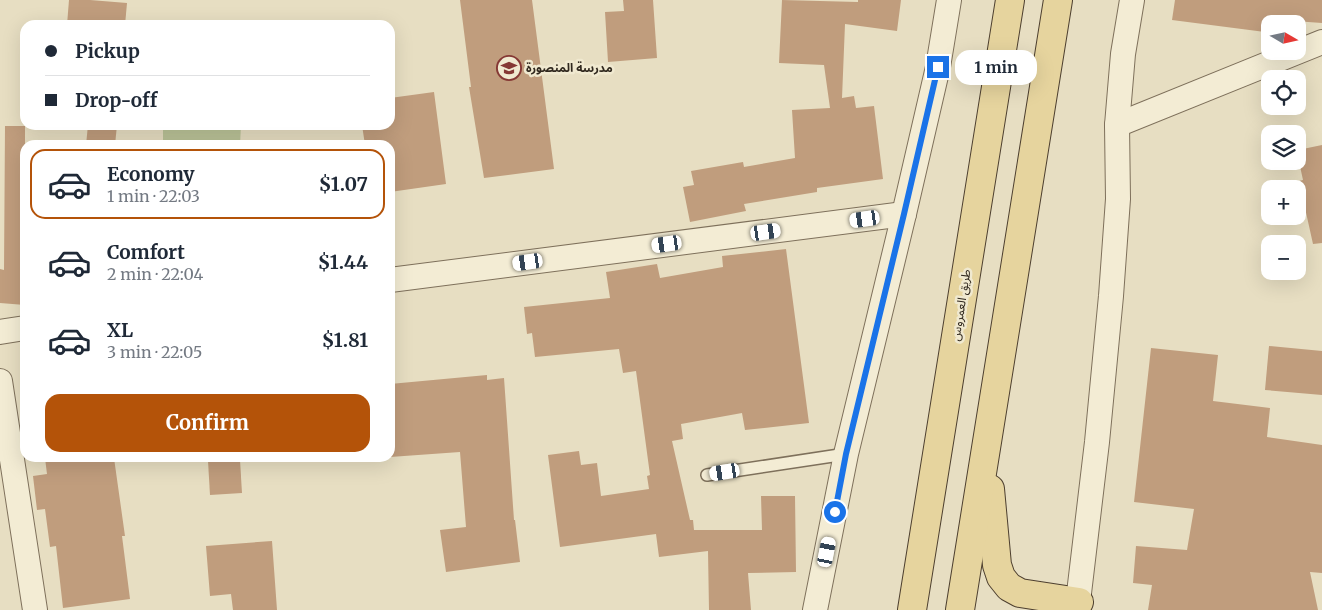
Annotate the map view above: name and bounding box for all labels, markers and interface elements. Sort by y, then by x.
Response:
north arrow [1261,15,1306,60]
map controls [1261,15,1306,280]
text: Pickup [75,39,140,63]
callout: 1 min [956,50,1038,84]
school or university icon: مدرسة المنصورة [496,55,522,81]
route end [927,56,949,78]
text: 1 min [974,57,1018,77]
place label: مدرسة المنصورة [526,60,613,75]
button: locate [1261,70,1306,115]
text: Drop-off [75,88,157,112]
button: layers [1261,125,1306,170]
icon: car [47,162,92,207]
text: Economy [107,162,195,186]
text: $1.07 [319,172,368,196]
button: + [1261,180,1306,225]
text: 1 min · 22:03 [107,186,200,206]
car [849,209,880,229]
car [750,222,781,242]
car [651,234,682,254]
button: − [1261,235,1306,280]
icon: car [47,240,92,285]
text: Comfort [107,240,185,264]
text: $1.44 [318,250,368,274]
car [512,252,543,272]
text: 2 min · 22:04 [107,264,203,284]
street label: طريق العمروس [947,268,975,342]
icon: car [47,318,92,363]
text: XL [107,318,133,342]
text: $1.81 [322,328,368,352]
text: 3 min · 22:05 [107,342,202,362]
button: Confirm [45,394,370,452]
car [709,462,740,482]
route start [824,501,846,523]
car [816,536,837,568]

